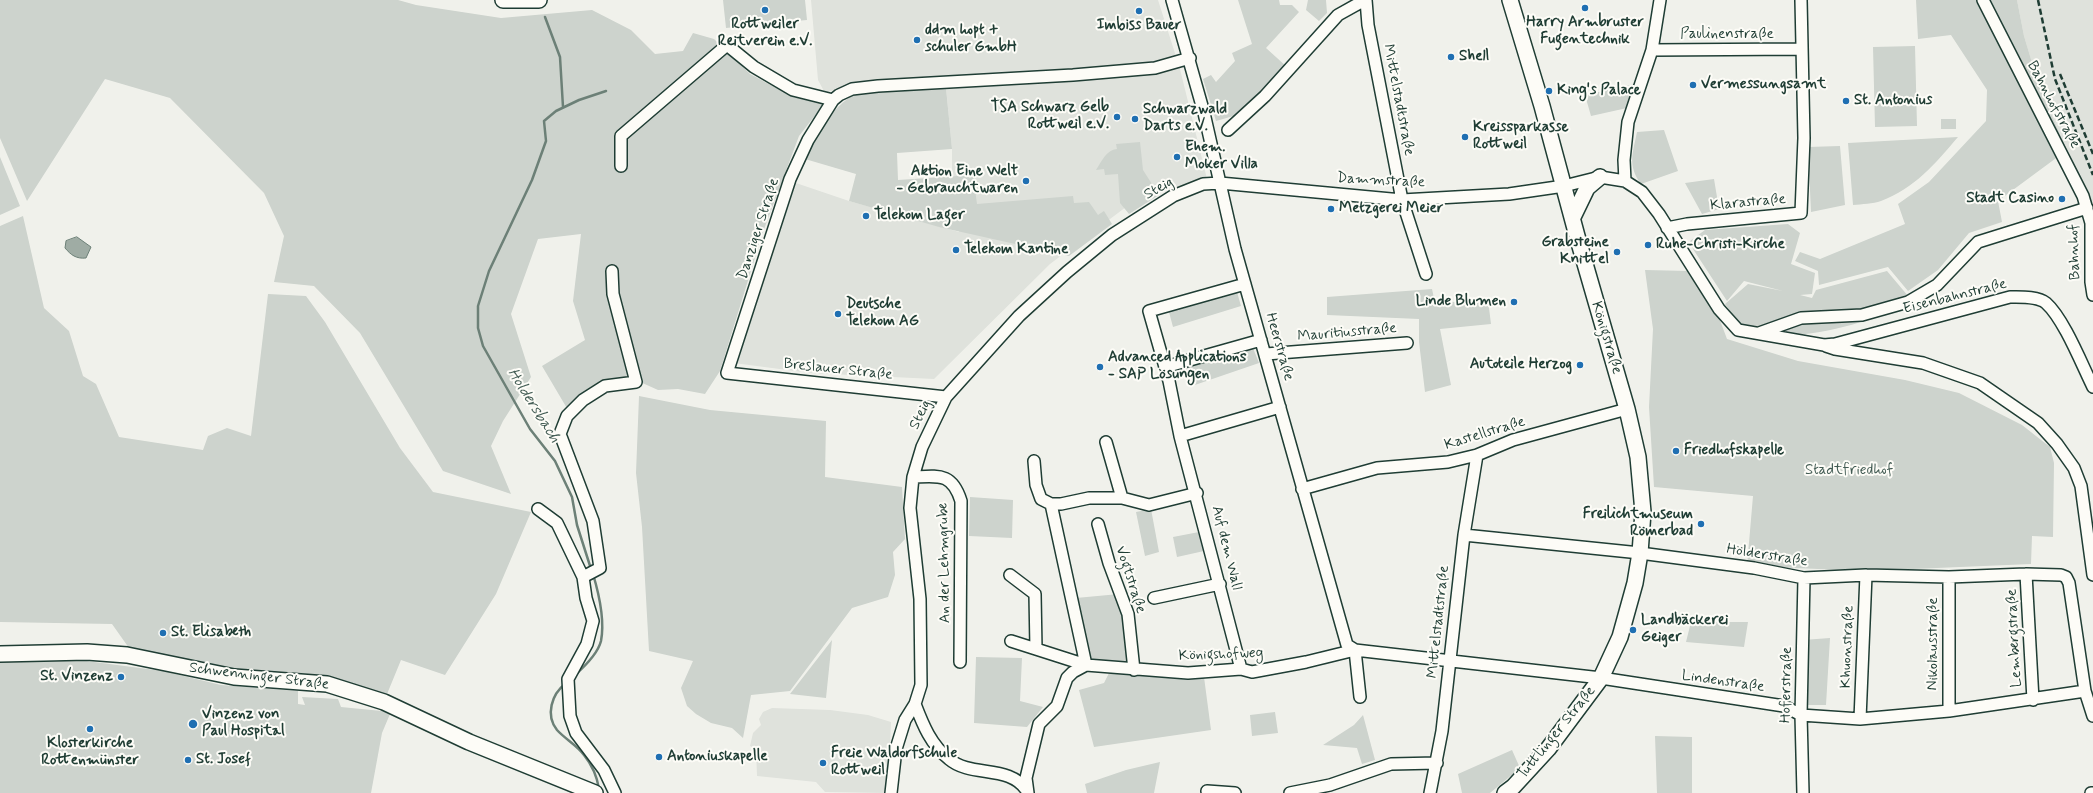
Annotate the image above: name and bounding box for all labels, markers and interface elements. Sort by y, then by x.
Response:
marker: Harry Armbruster Fugentechnik [1580,3,1590,13]
marker: Rottweiler Reitverein e.V. [760,5,770,15]
marker: Imbiss Bauer [1134,6,1144,16]
place label: Harry Armbruster Fugentechnik [1526,14,1644,49]
place label: Rottweiler Reitverein e.V. [718,16,812,51]
place label: Imbiss Bauer [1097,17,1181,35]
place label: ddm hopt + schuler GmbH [925,22,1017,57]
street label: Paulinenstraße [1680,26,1774,44]
marker: ddm hopt + schuler GmbH [912,35,922,45]
street label: Mittelstadtstraße [1378,43,1418,157]
place label: Shell [1459,48,1489,66]
marker: Shell [1446,52,1456,62]
street label: Bahnhofstraße [2022,58,2084,152]
place label: Vermessungsamt [1701,76,1826,94]
marker: Vermessungsamt [1688,80,1698,90]
place label: King's Palace [1557,82,1641,100]
marker: King's Palace [1544,86,1554,96]
place label: St. Antonius [1854,92,1932,110]
marker: St. Antonius [1841,96,1851,106]
place label: TSA Schwarz Gelb Rottweil e.V. [991,99,1109,134]
place label: Schwarzwald Darts e.V. [1143,101,1227,136]
marker: TSA Schwarz Gelb Rottweil e.V. [1112,112,1122,122]
marker: Schwarzwald Darts e.V. [1130,114,1140,124]
place label: Kreissparkasse Rottweil [1473,119,1569,154]
marker: Kreissparkasse Rottweil [1460,132,1470,142]
place label: Ehem. Moker Villa [1185,139,1258,174]
marker: Ehem. Moker Villa [1172,152,1182,162]
place label: Aktion Eine Welt - Gebrauchtwaren [897,163,1018,198]
street label: Dammstraße [1336,170,1426,192]
street label: Steig [1141,174,1177,204]
street label: Danziger Straße [734,176,784,282]
marker: Aktion Eine Welt - Gebrauchtwaren [1021,176,1031,186]
place label: Stadt Casino [1966,190,2054,208]
street label: Klarastraße [1709,191,1787,215]
marker: Stadt Casino [2057,194,2067,204]
place label: Metzgerei Meier [1339,200,1443,218]
marker: Metzgerei Meier [1326,204,1336,214]
place label: Telekom Lager [874,207,965,225]
marker: Telekom Lager [861,211,871,221]
street label: Bahnhof [2065,223,2085,281]
place label: Grabsteine Knittel [1541,234,1609,269]
place label: Ruhe-Christi-Kirche [1656,236,1785,254]
marker: Ruhe-Christi-Kirche [1643,240,1653,250]
place label: Telekom Kantine [964,241,1068,259]
marker: Telekom Kantine [951,245,961,255]
marker: Grabsteine Knittel [1612,247,1622,257]
street label: Eisenbahnstraße [1901,275,2009,319]
place label: Linde Blumen [1416,293,1506,311]
place label: Deutsche Telekom AG [846,296,919,331]
marker: Linde Blumen [1509,297,1519,307]
street label: Königstraße [1586,300,1626,376]
marker: Deutsche Telekom AG [833,309,843,319]
street label: Heerstraße [1261,311,1297,383]
street label: Mauritiusstraße [1297,320,1397,346]
place label: Advanced Applications - SAP Lösungen [1108,349,1246,384]
street label: Breslauer Straße [783,355,893,385]
place label: Autoteile Herzog [1470,356,1572,374]
marker: Autoteile Herzog [1575,360,1585,370]
marker: Advanced Applications - SAP Lösungen [1095,362,1105,372]
water label: Holdersbach [502,365,564,447]
street label: Steig [906,397,936,433]
street label: Kastellstraße [1442,413,1528,455]
place label: Friedhofskapelle [1684,442,1784,460]
marker: Friedhofskapelle [1671,446,1681,456]
park label: Stadtfriedhof [1805,462,1893,480]
street label: An der Lehmgrube [935,503,955,623]
street label: Auf dem Wall [1207,504,1245,592]
place label: Freilichtmuseum Römerbad [1583,506,1693,541]
marker: Freilichtmuseum Römerbad [1696,519,1706,529]
street label: Hölderstraße [1725,541,1809,571]
street label: Vogtstraße [1111,544,1149,616]
street label: Mittelstadtstraße [1424,565,1454,679]
street label: Lembergstraße [2003,588,2027,688]
street label: Nikolausstraße [1925,597,1943,691]
street label: Khuonstraße [1838,605,1858,689]
place label: Landbäckerei Geiger [1641,612,1728,647]
place label: St. Elisabeth [171,624,251,642]
marker: Landbäckerei Geiger [1628,625,1638,635]
marker: St. Elisabeth [158,628,168,638]
street label: Königshofweg [1178,645,1264,665]
street label: Hoferstraße [1777,647,1797,723]
street label: Schwenninger Straße [188,659,330,695]
street label: Lindenstraße [1681,667,1765,697]
place label: St. Vinzenz [40,668,113,686]
marker: St. Vinzenz [116,672,126,682]
street label: Tuttlinger Straße [1514,683,1600,783]
place label: Vinzenz von Paul Hospital [202,706,285,741]
marker: Vinzenz von Paul Hospital [187,718,199,730]
marker: Klosterkirche Rottenmünster [85,724,95,734]
place label: Klosterkirche Rottenmünster [41,735,139,770]
place label: Freie Waldorfschule Rottweil [831,745,957,780]
place label: Antoniuskapelle [667,748,768,766]
place label: St. Josef [196,751,251,769]
marker: Antoniuskapelle [654,752,664,762]
marker: St. Josef [183,755,193,765]
marker: Freie Waldorfschule Rottweil [818,758,828,768]

